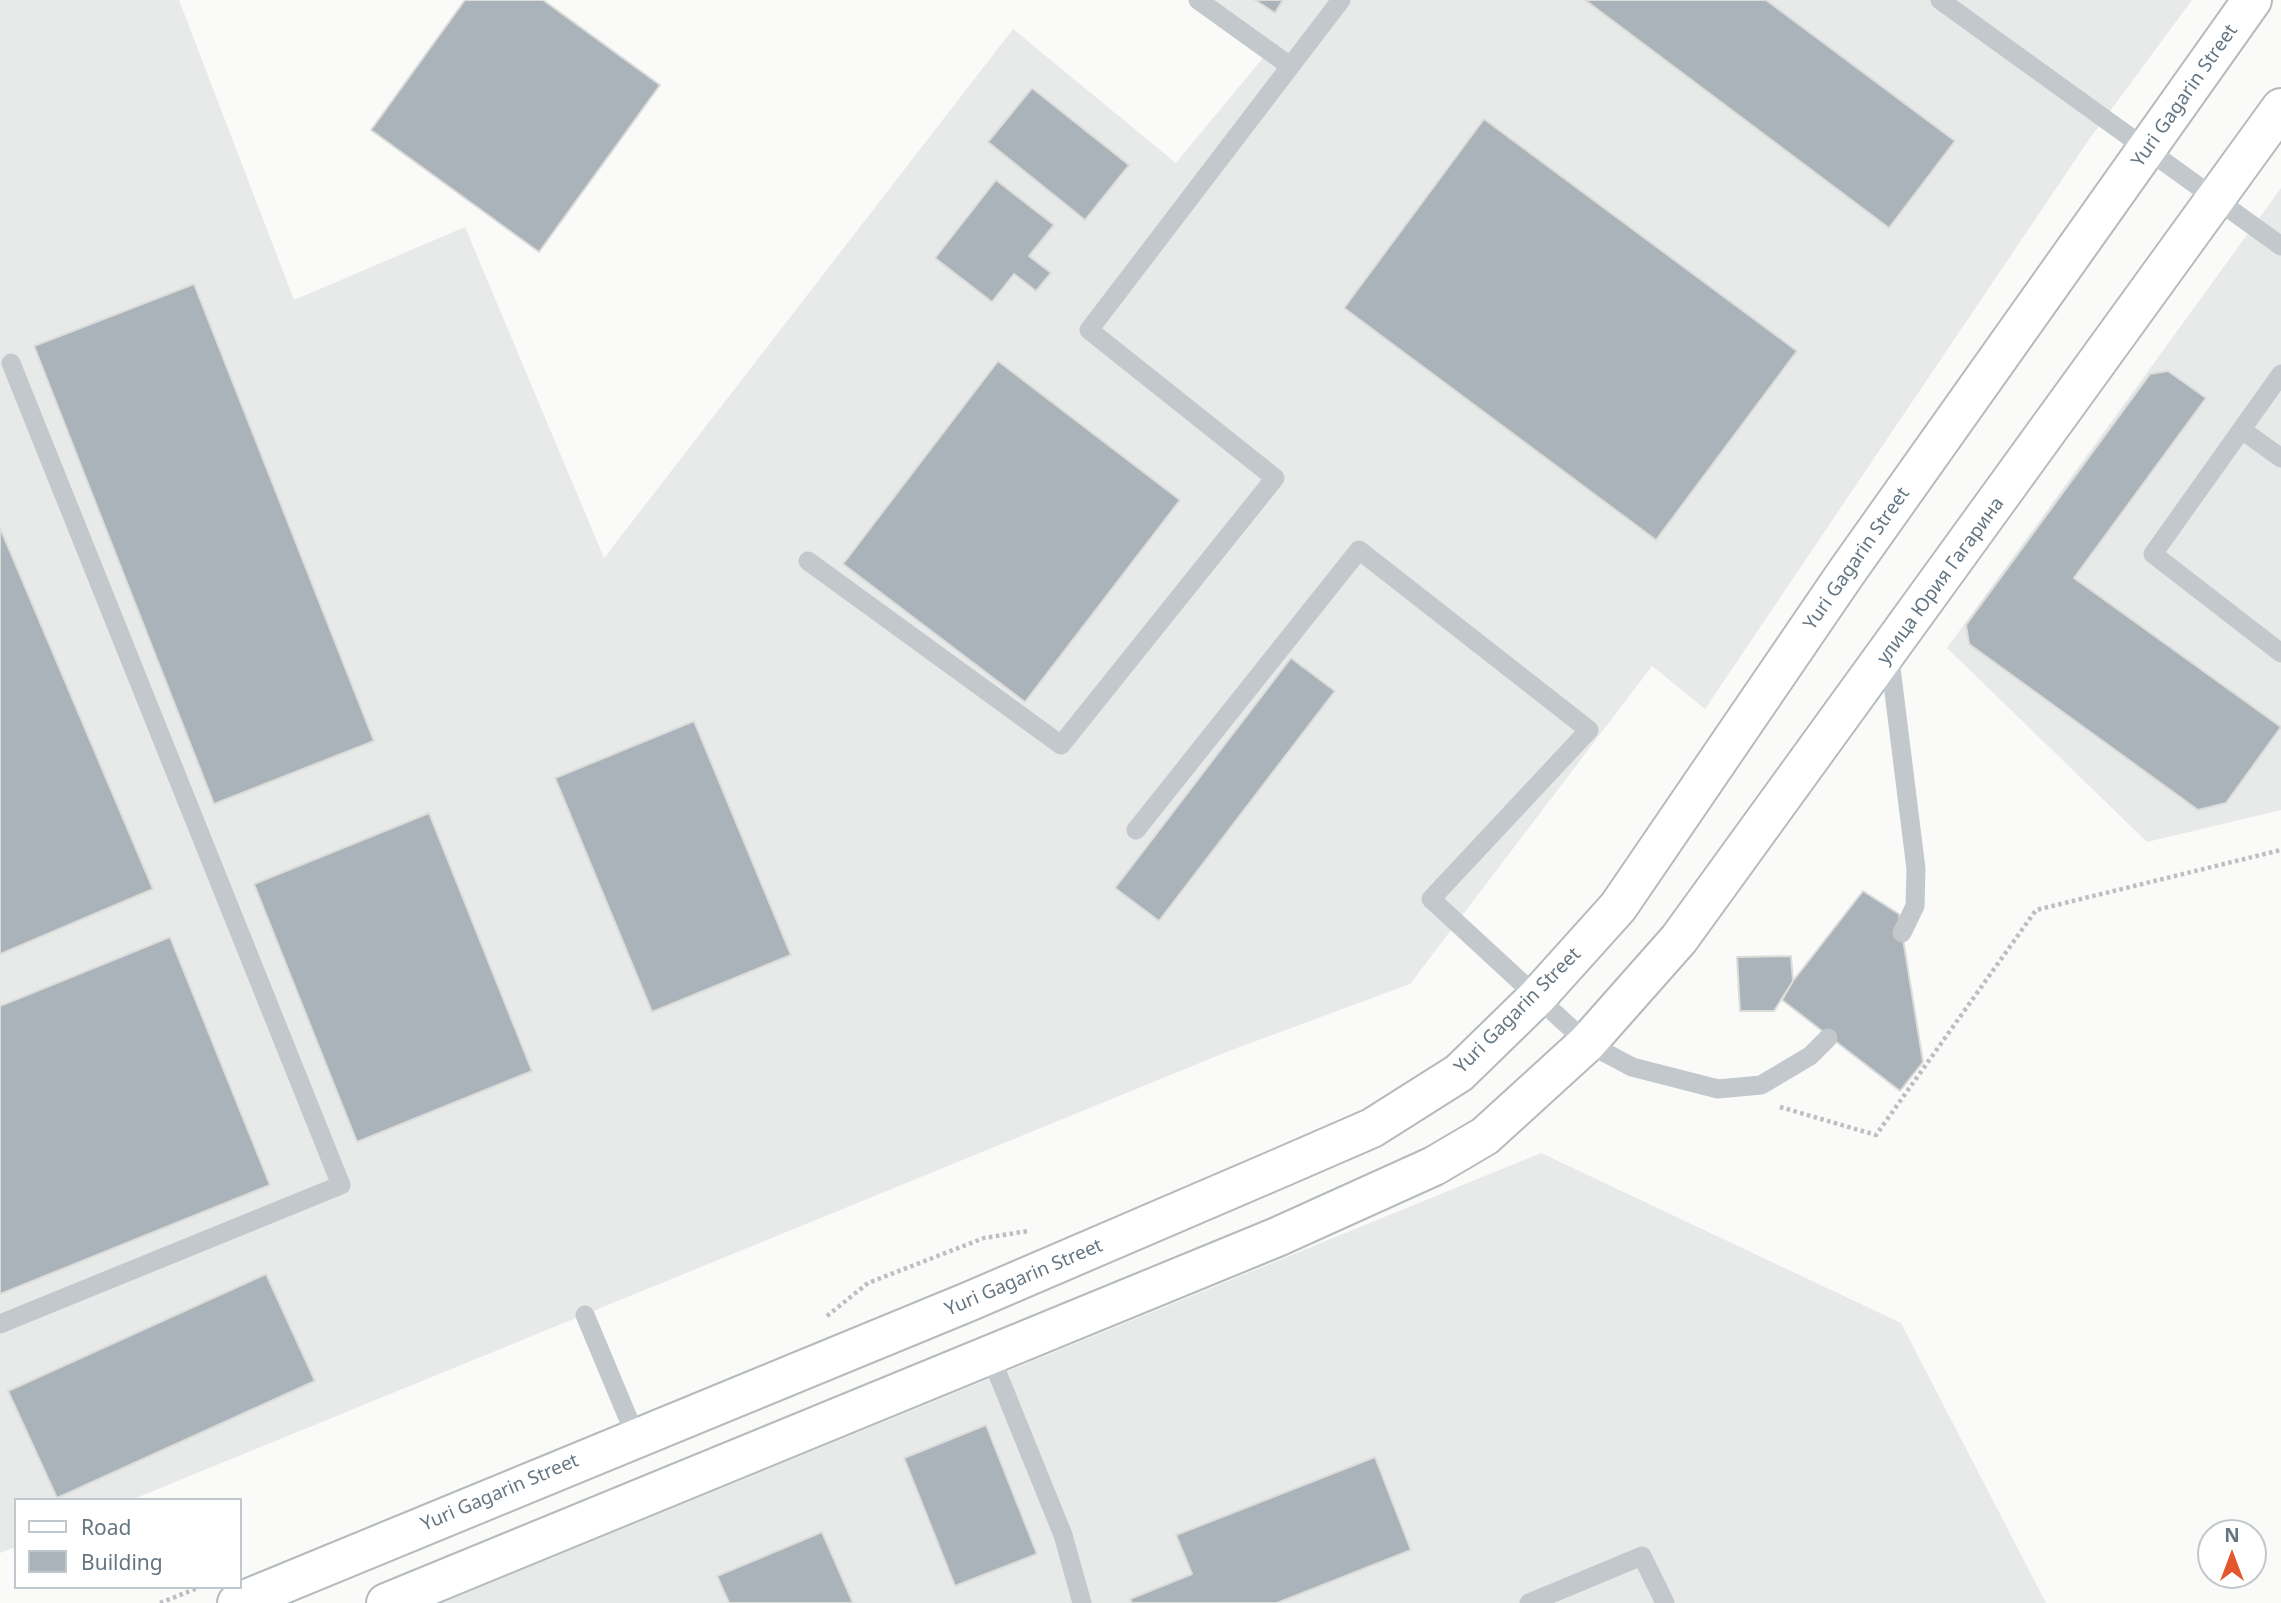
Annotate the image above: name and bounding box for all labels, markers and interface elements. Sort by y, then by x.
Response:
street label: Yuri Gagarin Street [2127,20,2243,172]
street label: Yuri Gagarin Street [1799,483,1915,635]
street label: улица Юрия Гагарина [1873,493,2009,669]
street label: Yuri Gagarin Street [1450,943,1586,1079]
street label: Yuri Gagarin Street [942,1235,1106,1321]
street label: Yuri Gagarin Street [418,1450,582,1536]
legend [14,1498,242,1589]
text: Road [81,1513,131,1541]
north arrow [2197,1519,2267,1589]
text: N [2224,1522,2240,1548]
text: Building [81,1548,163,1576]

